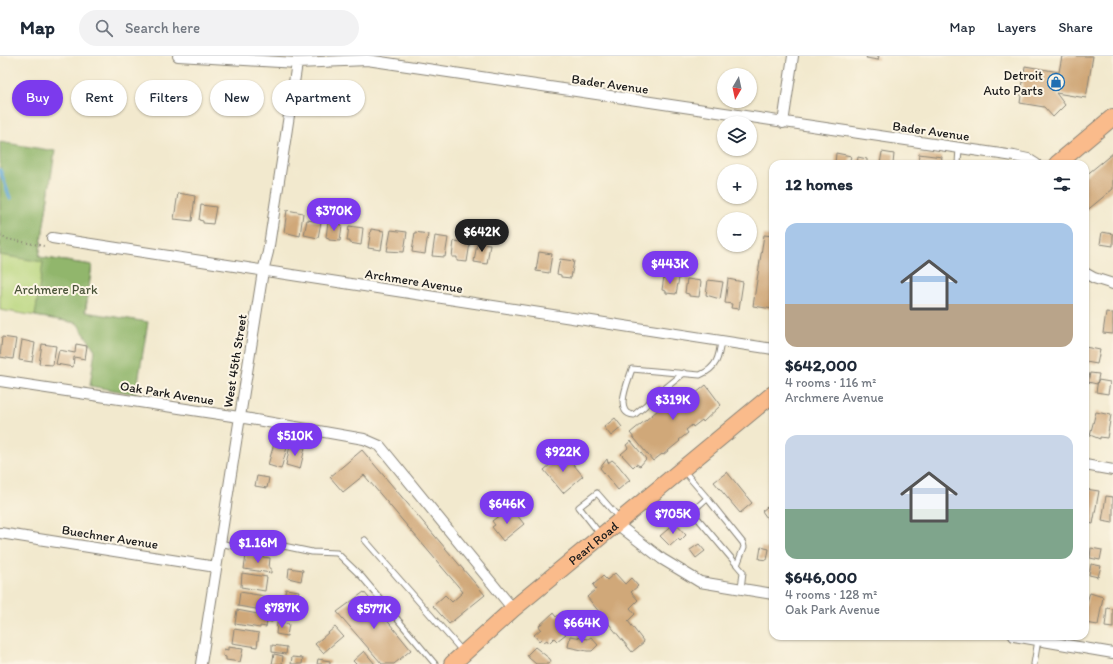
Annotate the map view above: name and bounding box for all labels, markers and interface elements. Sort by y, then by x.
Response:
search box [79,10,359,46]
text: Map [20,16,55,39]
icon: search [93,17,115,39]
text: Search here [125,19,200,37]
text: Map [950,19,975,36]
text: Layers [997,19,1036,36]
text: Share [1058,19,1093,36]
north arrow [717,68,757,108]
map controls [717,68,757,252]
place label: Detroit Auto Parts [983,68,1043,98]
street label: Bader Avenue [570,71,650,97]
shop icon: Detroit Auto Parts [1046,72,1066,92]
chip: Buy [12,80,63,116]
chip: Rent [71,80,127,116]
chip: Filters [135,80,202,116]
chip: New [210,80,264,116]
chip: Apartment [272,80,365,116]
button: layers [717,116,757,156]
street label: Bader Avenue [891,118,971,144]
button: + [717,164,757,204]
icon: filters [1051,173,1073,195]
text: 12 homes [785,174,853,194]
pin: $370K [306,198,362,232]
text: $370K [316,203,352,218]
button: − [717,212,757,252]
pin: $642K [454,219,510,253]
text: $642K [464,224,500,239]
icon: home [893,249,965,321]
pin: $443K [642,251,698,285]
text: $443K [651,256,689,271]
street label: Archmere Avenue [364,266,464,296]
park label: Archmere Park [14,282,98,297]
street label: West 45th Street [220,313,250,409]
text: $642,000 [785,355,857,375]
text: 4 rooms · 116 m² [785,375,876,390]
street label: Oak Park Avenue [119,378,215,408]
pin: $319K [645,387,701,421]
text: Archmere Avenue [785,390,884,405]
text: $319K [656,392,690,407]
pin: $510K [267,423,323,457]
text: $510K [277,428,313,443]
pin: $922K [535,439,591,473]
text: $922K [545,444,581,459]
icon: home [893,461,965,533]
pin: $646K [479,491,535,525]
text: $646K [489,496,525,511]
pin: $705K [645,501,701,535]
text: $705K [655,506,691,521]
street label: Pearl Road [565,518,621,568]
street label: Buechner Avenue [61,522,159,552]
pin: $1.16M [225,530,291,564]
text: $1.16M [239,535,277,550]
text: $646,000 [785,567,857,587]
text: 4 rooms · 128 m² [785,587,877,602]
pin: $787K [254,595,310,629]
pin: $577K [346,596,402,630]
text: $787K [265,600,299,615]
text: $577K [357,601,391,616]
text: Oak Park Avenue [785,602,880,617]
pin: $664K [554,610,610,644]
text: $664K [564,615,600,630]

